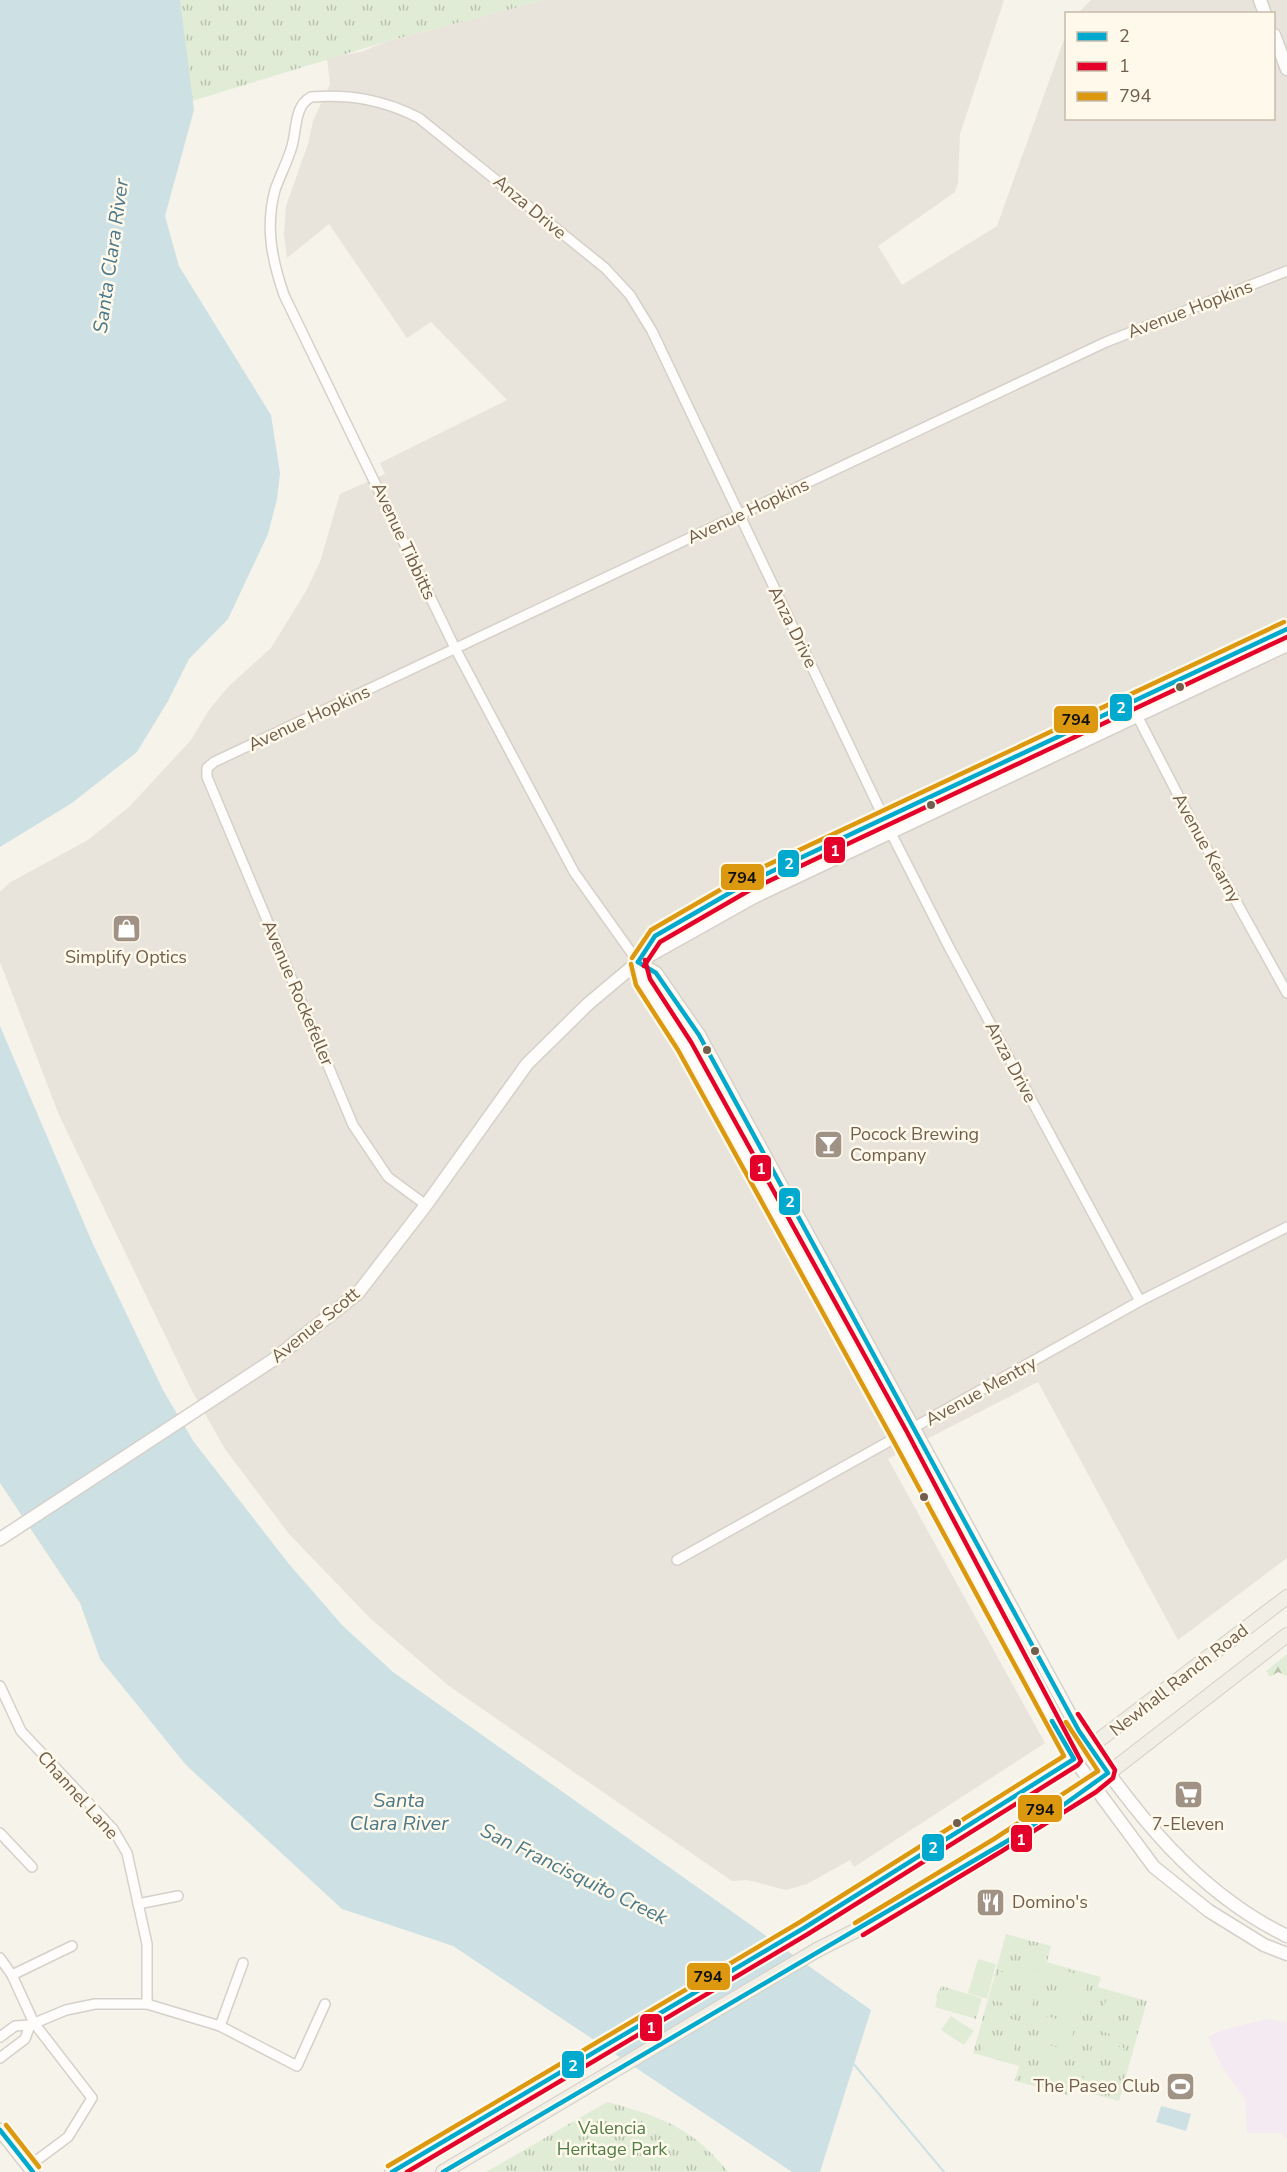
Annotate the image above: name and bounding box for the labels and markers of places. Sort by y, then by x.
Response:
unlabelled marker [1174,681,1186,693]
unlabelled marker [925,799,937,811]
shop icon: Simplify Optics [110,912,142,944]
place label: Simplify Optics [65,945,187,969]
unlabelled marker [701,1044,713,1056]
place label: Pocock Brewing Company [850,1122,979,1167]
bar icon: Pocock Brewing Company [813,1128,845,1160]
unlabelled marker [918,1491,930,1503]
unlabelled marker [1029,1645,1041,1657]
supermarket icon: 7-Eleven [1172,1779,1204,1811]
place label: 7-Eleven [1152,1812,1224,1836]
unlabelled marker [951,1817,963,1829]
restaurant icon: Domino's [975,1886,1007,1918]
place label: Domino's [1012,1890,1088,1914]
sports icon: The Paseo Club [1165,2070,1197,2102]
place label: The Paseo Club [1033,2074,1160,2098]

